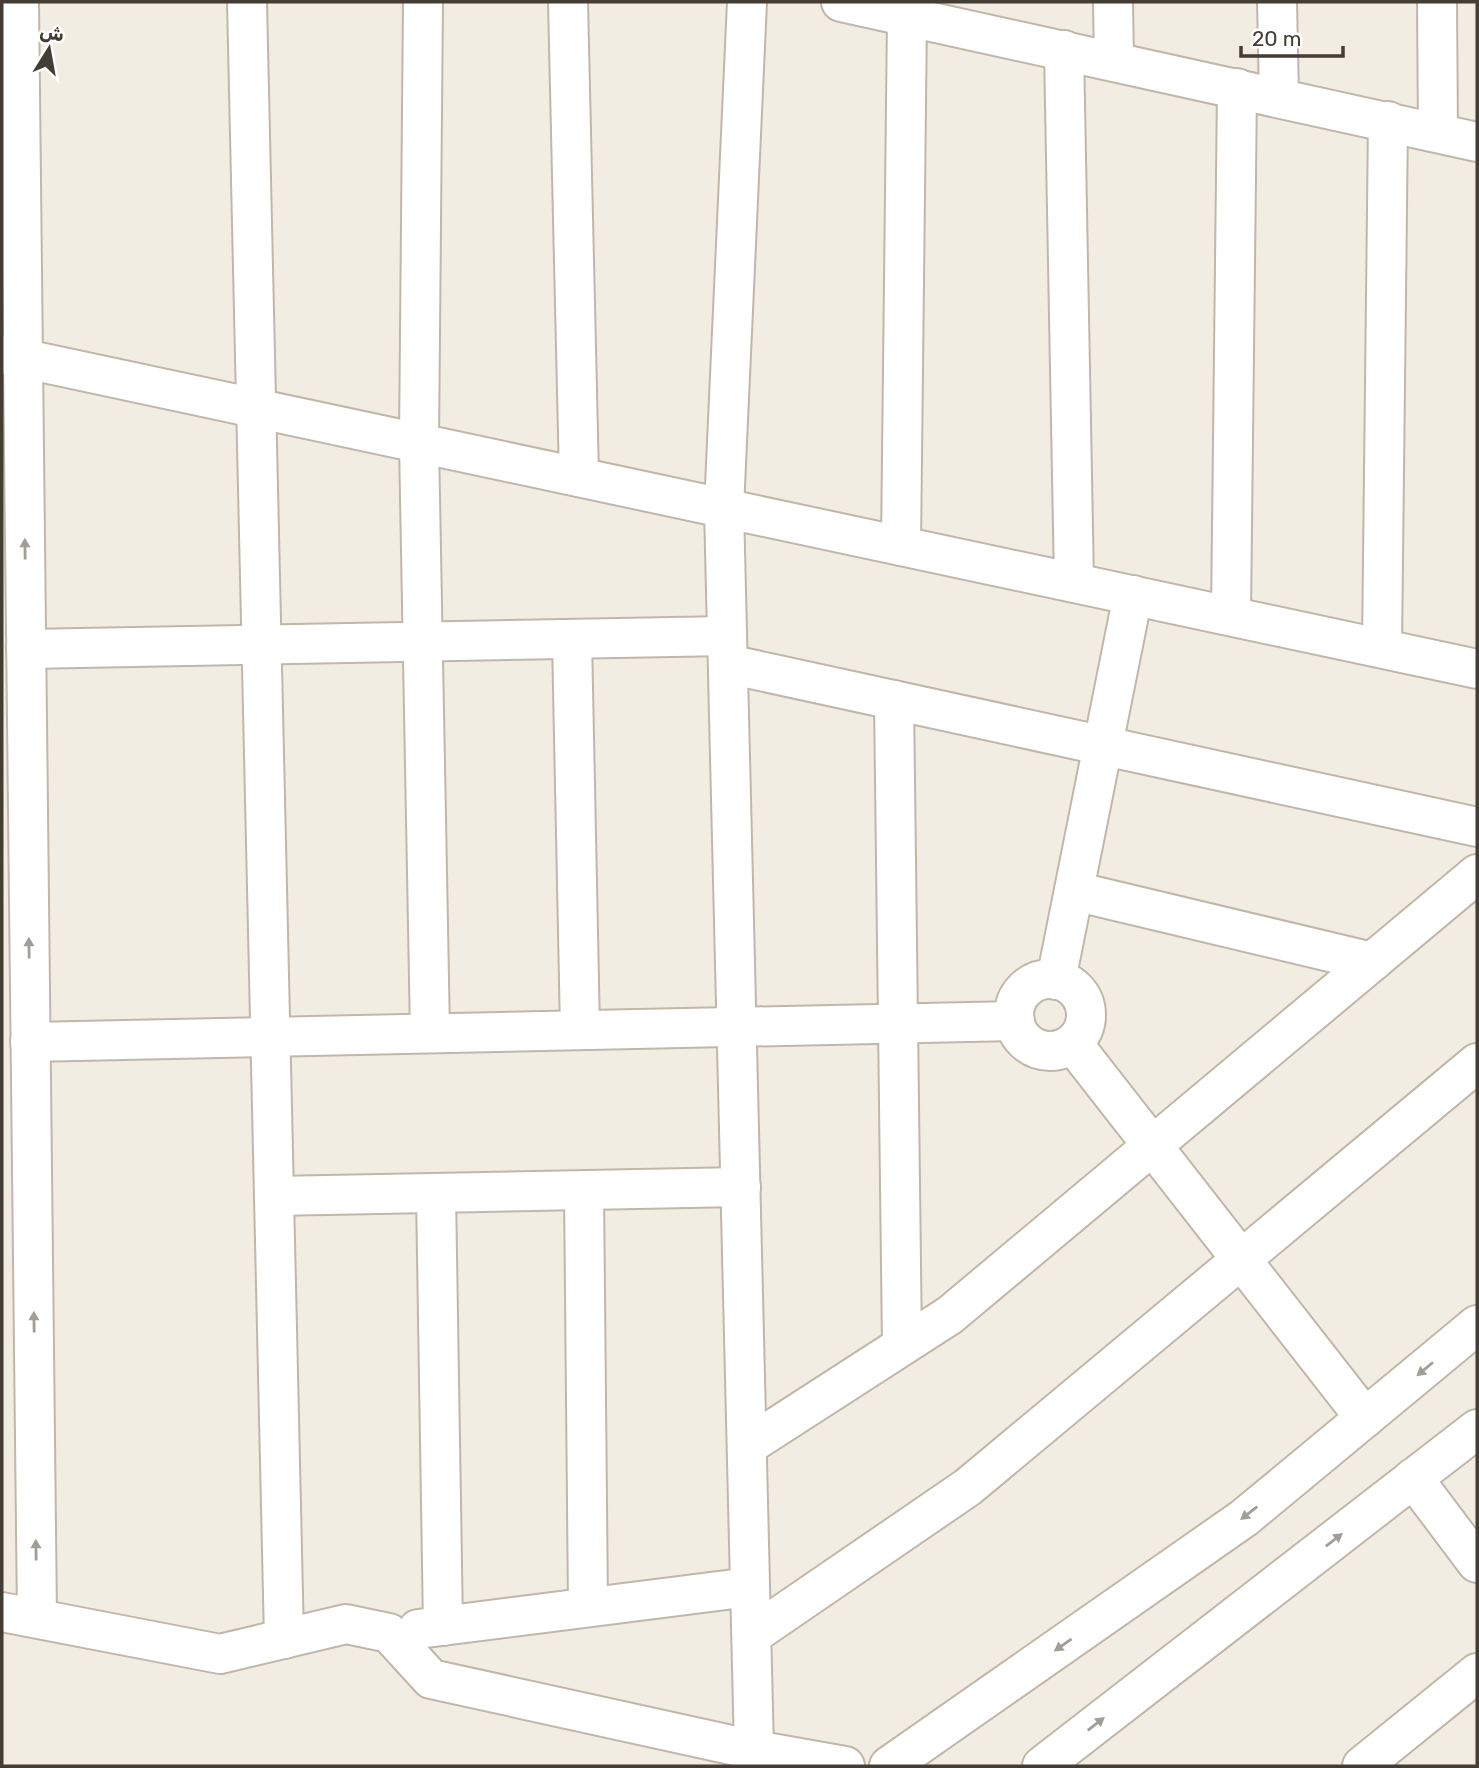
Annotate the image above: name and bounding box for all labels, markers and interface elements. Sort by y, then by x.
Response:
north arrow [14,14,84,84]
scale bar [1241,14,1342,58]
text: ش [38,19,66,46]
text: 20 m [1252,26,1301,51]
one-way arrow [19,538,31,560]
one-way arrow [24,937,35,959]
one-way arrow [28,1311,39,1333]
one-way arrow [1416,1361,1433,1376]
one-way arrow [1240,1506,1258,1521]
one-way arrow [1325,1534,1343,1548]
one-way arrow [30,1539,42,1561]
one-way arrow [1054,1638,1072,1652]
one-way arrow [1087,1718,1105,1732]

